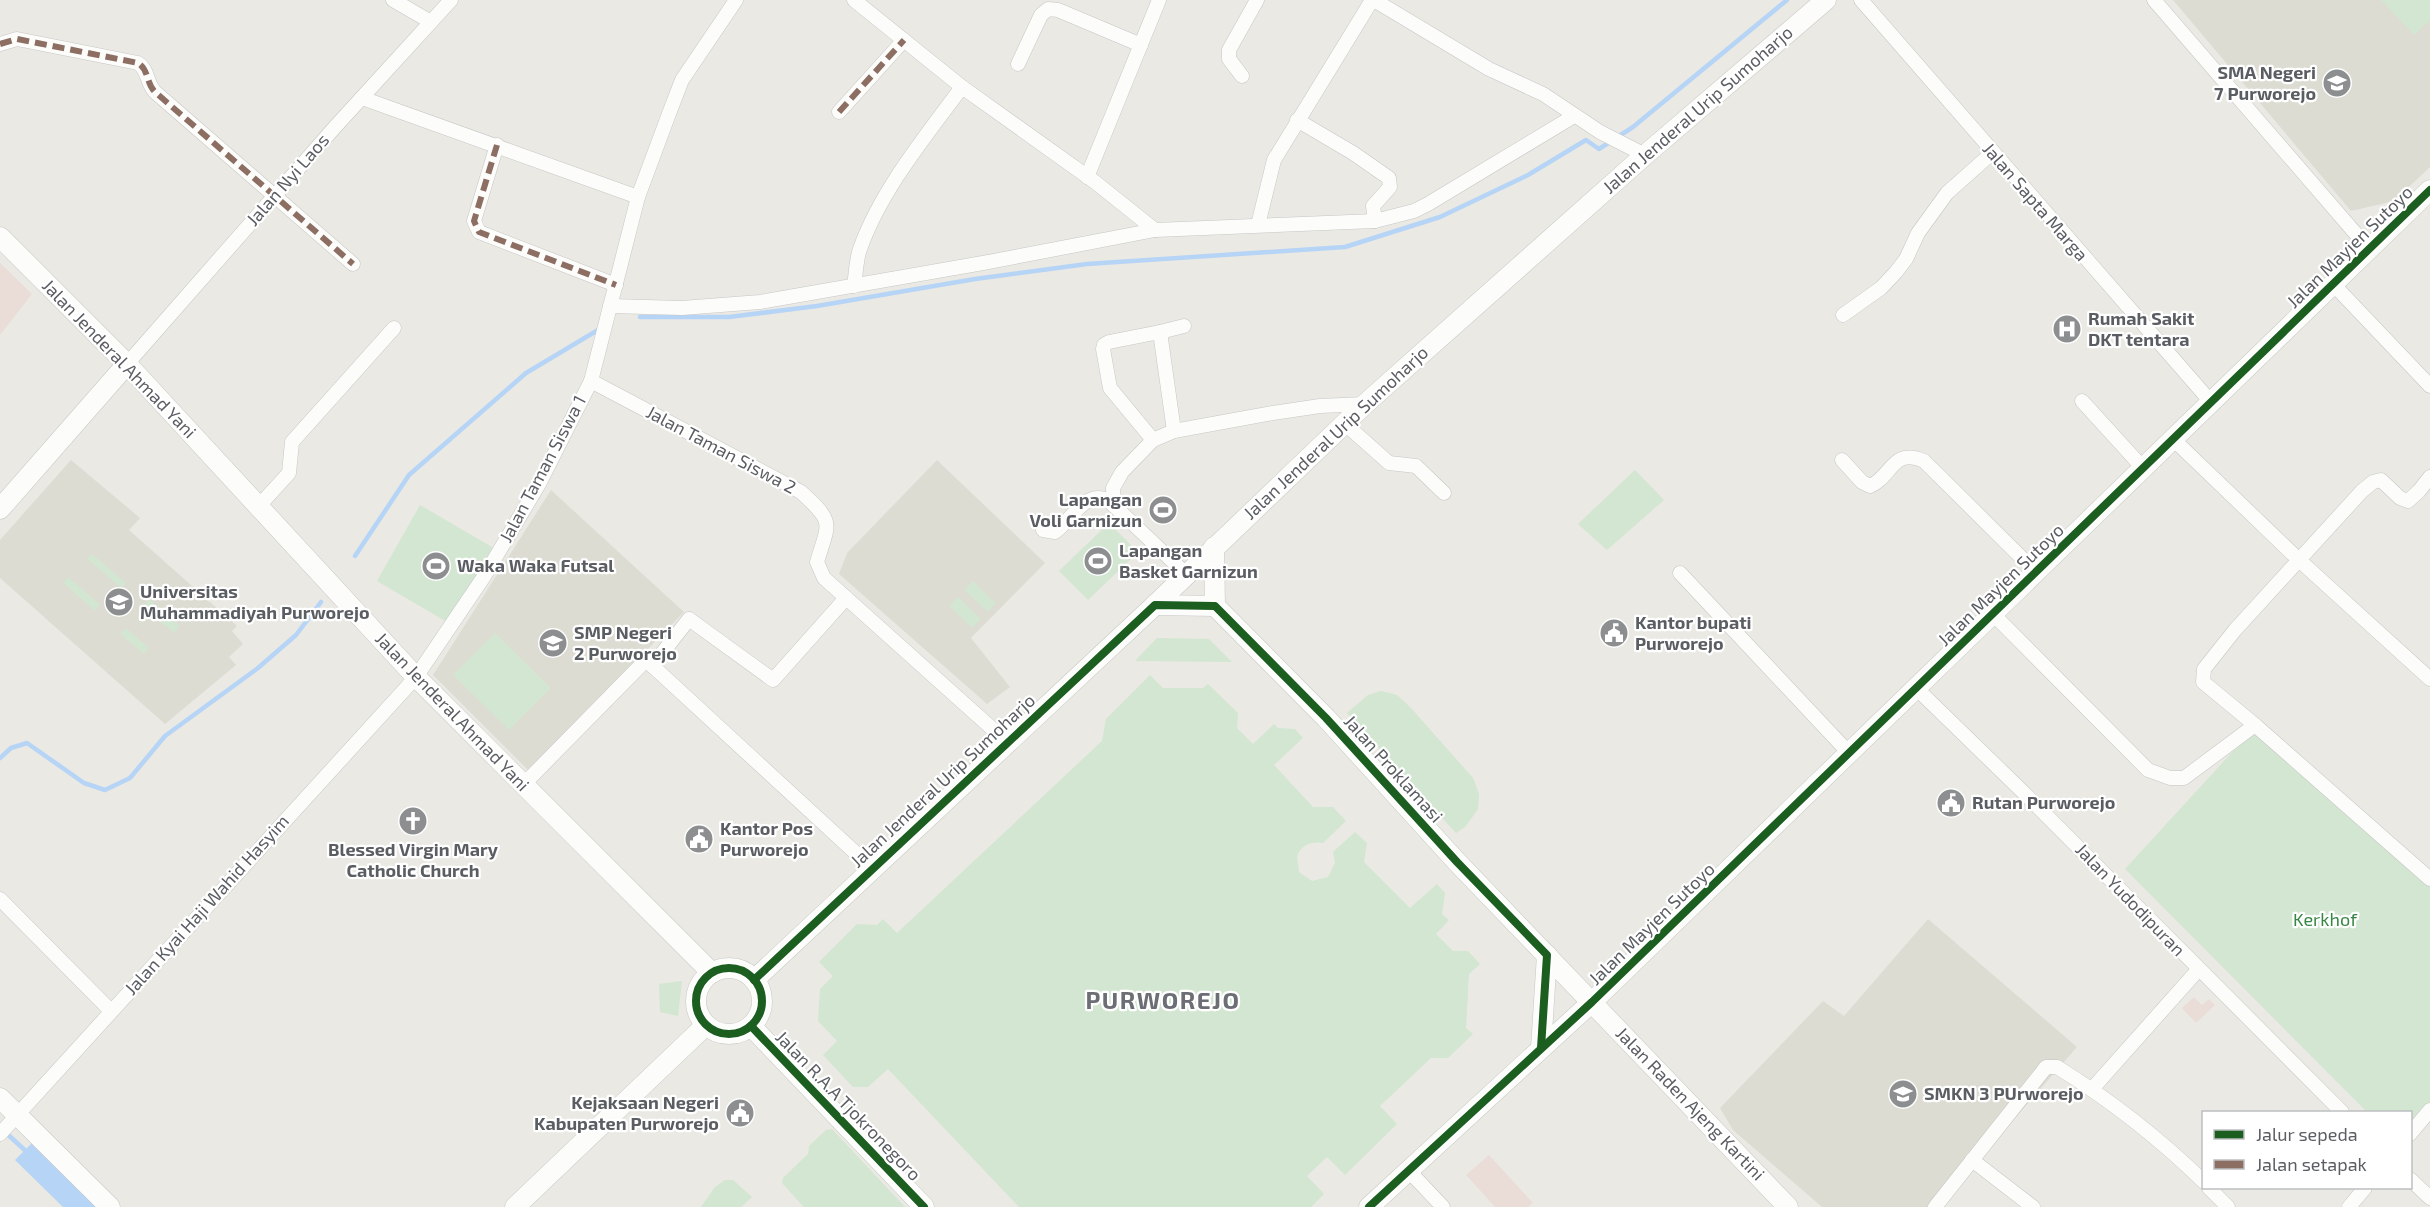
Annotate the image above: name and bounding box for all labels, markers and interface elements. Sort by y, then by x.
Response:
street label: Jalan Jenderal Urip Sumoharjo [1598,21,1797,198]
place label: SMA Negeri 7 Purworejo [2214,61,2316,104]
school or university icon: SMA Negeri 7 Purworejo [2321,67,2353,99]
street label: Jalan Nyi Laos [241,129,333,230]
street label: Jalan Sapta Marga [1978,138,2093,265]
street label: Jalan Mayjen Sutoyo [2282,181,2417,312]
street label: Jalan Jenderal Ahmad Yani [38,274,201,442]
place label: Rumah Sakit DKT tentara [2088,307,2195,350]
hospital icon: Rumah Sakit DKT tentara [2051,313,2083,345]
street label: Jalan Jenderal Urip Sumoharjo [1238,341,1432,524]
street label: Jalan Taman Siswa 1 [494,391,590,546]
street label: Jalan Taman Siswa 2 [643,400,800,498]
place label: Lapangan Voli Garnizun [1029,488,1142,531]
sports icon: Lapangan Voli Garnizun [1147,494,1179,526]
street label: Jalan Mayjen Sutoyo [1933,519,2068,650]
place label: Lapangan Basket Garnizun [1119,539,1258,582]
sports icon: Lapangan Basket Garnizun [1082,545,1114,577]
sports icon: Waka Waka Futsal [420,550,452,582]
place label: Waka Waka Futsal [457,554,614,576]
place label: Universitas Muhammadiyah Purworejo [140,580,370,623]
school or university icon: Universitas Muhammadiyah Purworejo [103,586,135,618]
place label: Kantor bupati Purworejo [1635,611,1752,654]
public building icon: Kantor bupati Purworejo [1598,617,1630,649]
place label: SMP Negeri 2 Purworejo [574,621,677,664]
street label: Jalan Jenderal Ahmad Yani [371,627,534,795]
school or university icon: SMP Negeri 2 Purworejo [537,627,569,659]
street label: Jalan Jenderal Urip Sumoharjo [845,689,1039,872]
street label: Jalan Proklamasi [1340,710,1448,827]
public building icon: Rutan Purworejo [1935,787,1967,819]
place label: Rutan Purworejo [1972,791,2115,813]
church icon: Blessed Virgin Mary Catholic Church [397,805,429,837]
street label: Jalan Kyai Haji Wahid Hasyim [119,810,293,999]
place label: Kantor Pos Purworejo [720,817,813,860]
public building icon: Kantor Pos Purworejo [683,823,715,855]
place label: Blessed Virgin Mary Catholic Church [328,838,499,881]
street label: Jalan Yudodipuran [2071,838,2190,960]
street label: Jalan Mayjen Sutoyo [1584,858,1719,989]
park label: Kerkhof [2293,908,2358,930]
district label: PURWOREJO [1086,985,1240,1014]
street label: Jalan Raden Ajeng Kartini [1612,1022,1770,1185]
street label: Jalan R.A.A Tjokronegoro [771,1026,926,1185]
school or university icon: SMKN 3 PUrworejo [1887,1078,1919,1110]
place label: SMKN 3 PUrworejo [1924,1082,2084,1104]
place label: Kejaksaan Negeri Kabupaten Purworejo [534,1091,719,1134]
public building icon: Kejaksaan Negeri Kabupaten Purworejo [724,1097,756,1129]
legend [2202,1111,2412,1189]
text: Jalur sepeda [2256,1123,2358,1145]
text: Jalan setapak [2256,1153,2367,1175]

